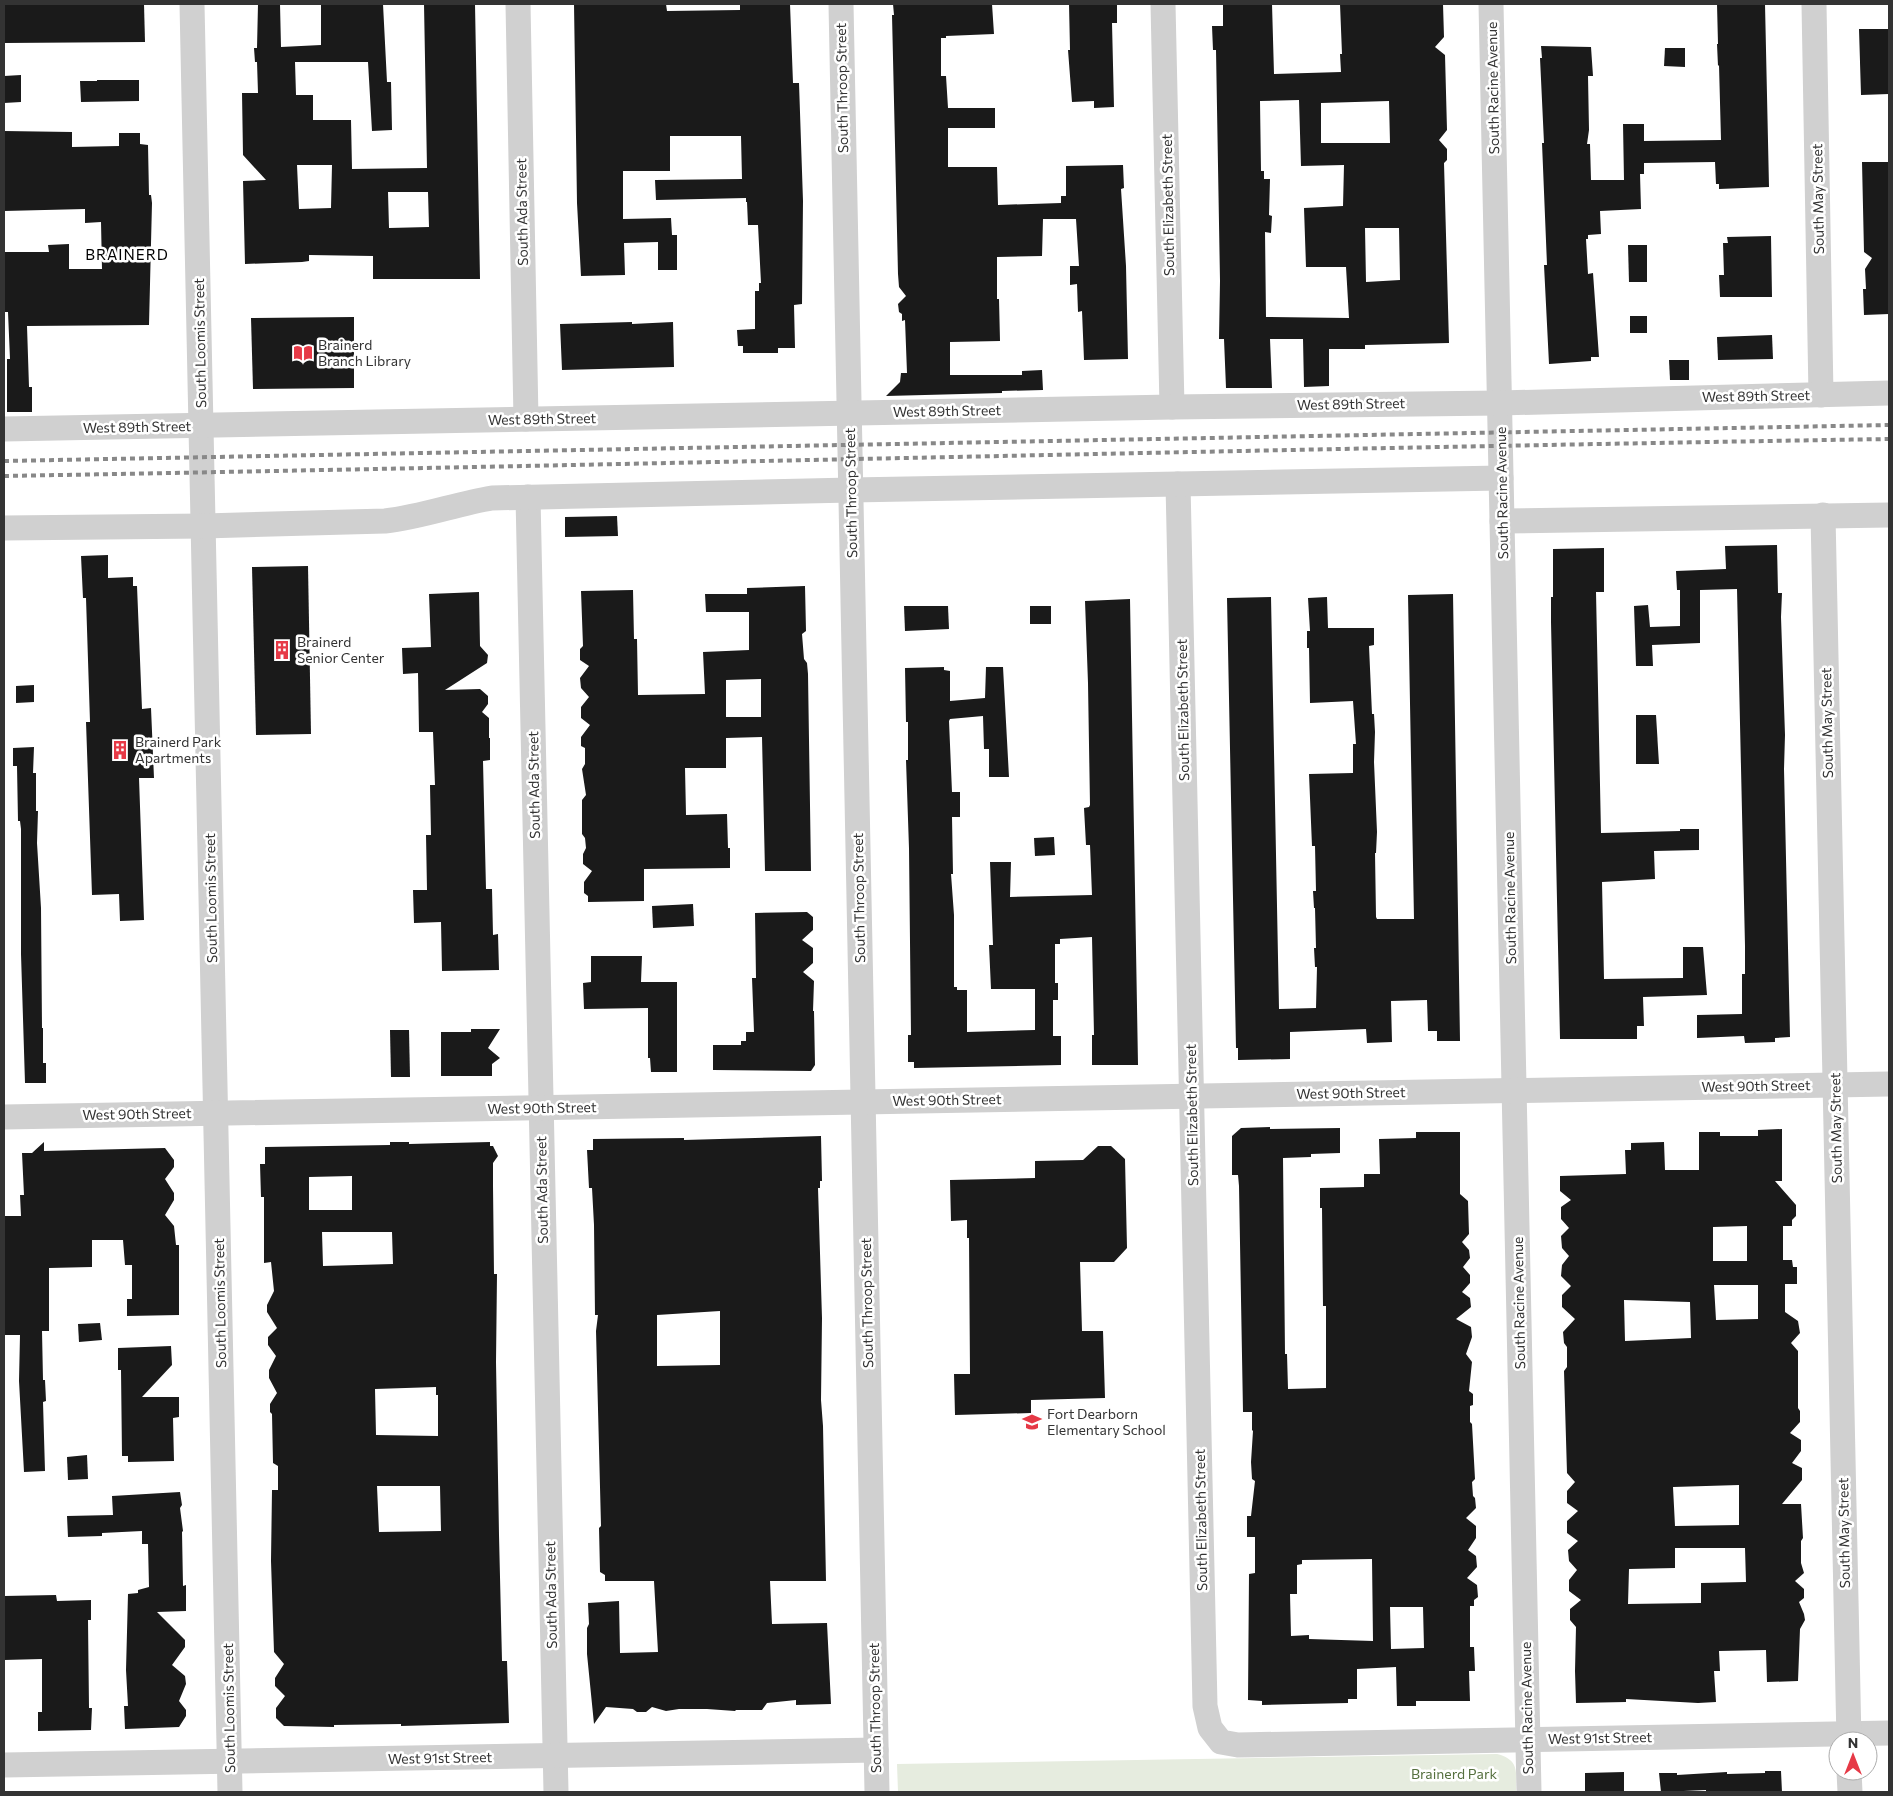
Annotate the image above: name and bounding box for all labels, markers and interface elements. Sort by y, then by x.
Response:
street label: South Racine Avenue [1483,21,1502,155]
street label: South Throop Street [832,22,851,153]
street label: South Elizabeth Street [1158,134,1177,276]
street label: South May Street [1808,143,1827,255]
street label: South Ada Street [512,158,531,266]
district label: BRAINERD [85,245,169,263]
street label: South Loomis Street [190,278,209,408]
place label: Brainerd Branch Library [318,336,411,369]
library icon: Brainerd Branch Library [292,342,314,364]
street label: West 89th Street [1702,386,1811,405]
street label: West 89th Street [1297,394,1406,413]
street label: West 89th Street [893,401,1002,420]
street label: West 89th Street [488,409,597,428]
street label: West 89th Street [83,417,192,436]
street label: South Racine Avenue [1492,426,1511,560]
street label: South Throop Street [841,427,860,558]
place label: Brainerd Senior Center [297,633,385,666]
building icon: Brainerd Senior Center [271,639,293,661]
street label: South Elizabeth Street [1173,639,1192,781]
street label: South May Street [1817,667,1836,779]
street label: South Ada Street [524,731,543,839]
place label: Brainerd Park Apartments [135,733,222,766]
building icon: Brainerd Park Apartments [109,739,131,761]
street label: South Racine Avenue [1500,831,1519,965]
street label: South Throop Street [849,832,868,963]
street label: South Loomis Street [201,833,220,963]
street label: South Elizabeth Street [1182,1044,1201,1186]
street label: South May Street [1826,1072,1845,1184]
street label: West 90th Street [1701,1076,1811,1095]
street label: West 90th Street [1296,1083,1406,1102]
street label: West 90th Street [892,1090,1002,1109]
street label: West 90th Street [487,1098,597,1117]
street label: West 90th Street [82,1104,192,1123]
street label: South Ada Street [532,1136,551,1244]
street label: South Racine Avenue [1509,1236,1528,1370]
street label: South Throop Street [857,1237,876,1368]
street label: South Loomis Street [210,1238,229,1368]
place label: Fort Dearborn Elementary School [1047,1405,1166,1438]
school or university icon: Fort Dearborn Elementary School [1021,1411,1043,1433]
street label: South Elizabeth Street [1191,1449,1210,1591]
street label: South May Street [1834,1477,1853,1589]
street label: South Ada Street [541,1541,560,1649]
street label: South Racine Avenue [1517,1641,1536,1775]
street label: South Throop Street [865,1642,884,1773]
street label: South Loomis Street [219,1643,238,1773]
street label: West 91st Street [1548,1728,1653,1747]
north arrow [1828,1731,1878,1781]
text: N [1848,1734,1858,1751]
street label: West 91st Street [388,1748,493,1767]
park label: Brainerd Park [1411,1765,1498,1782]

